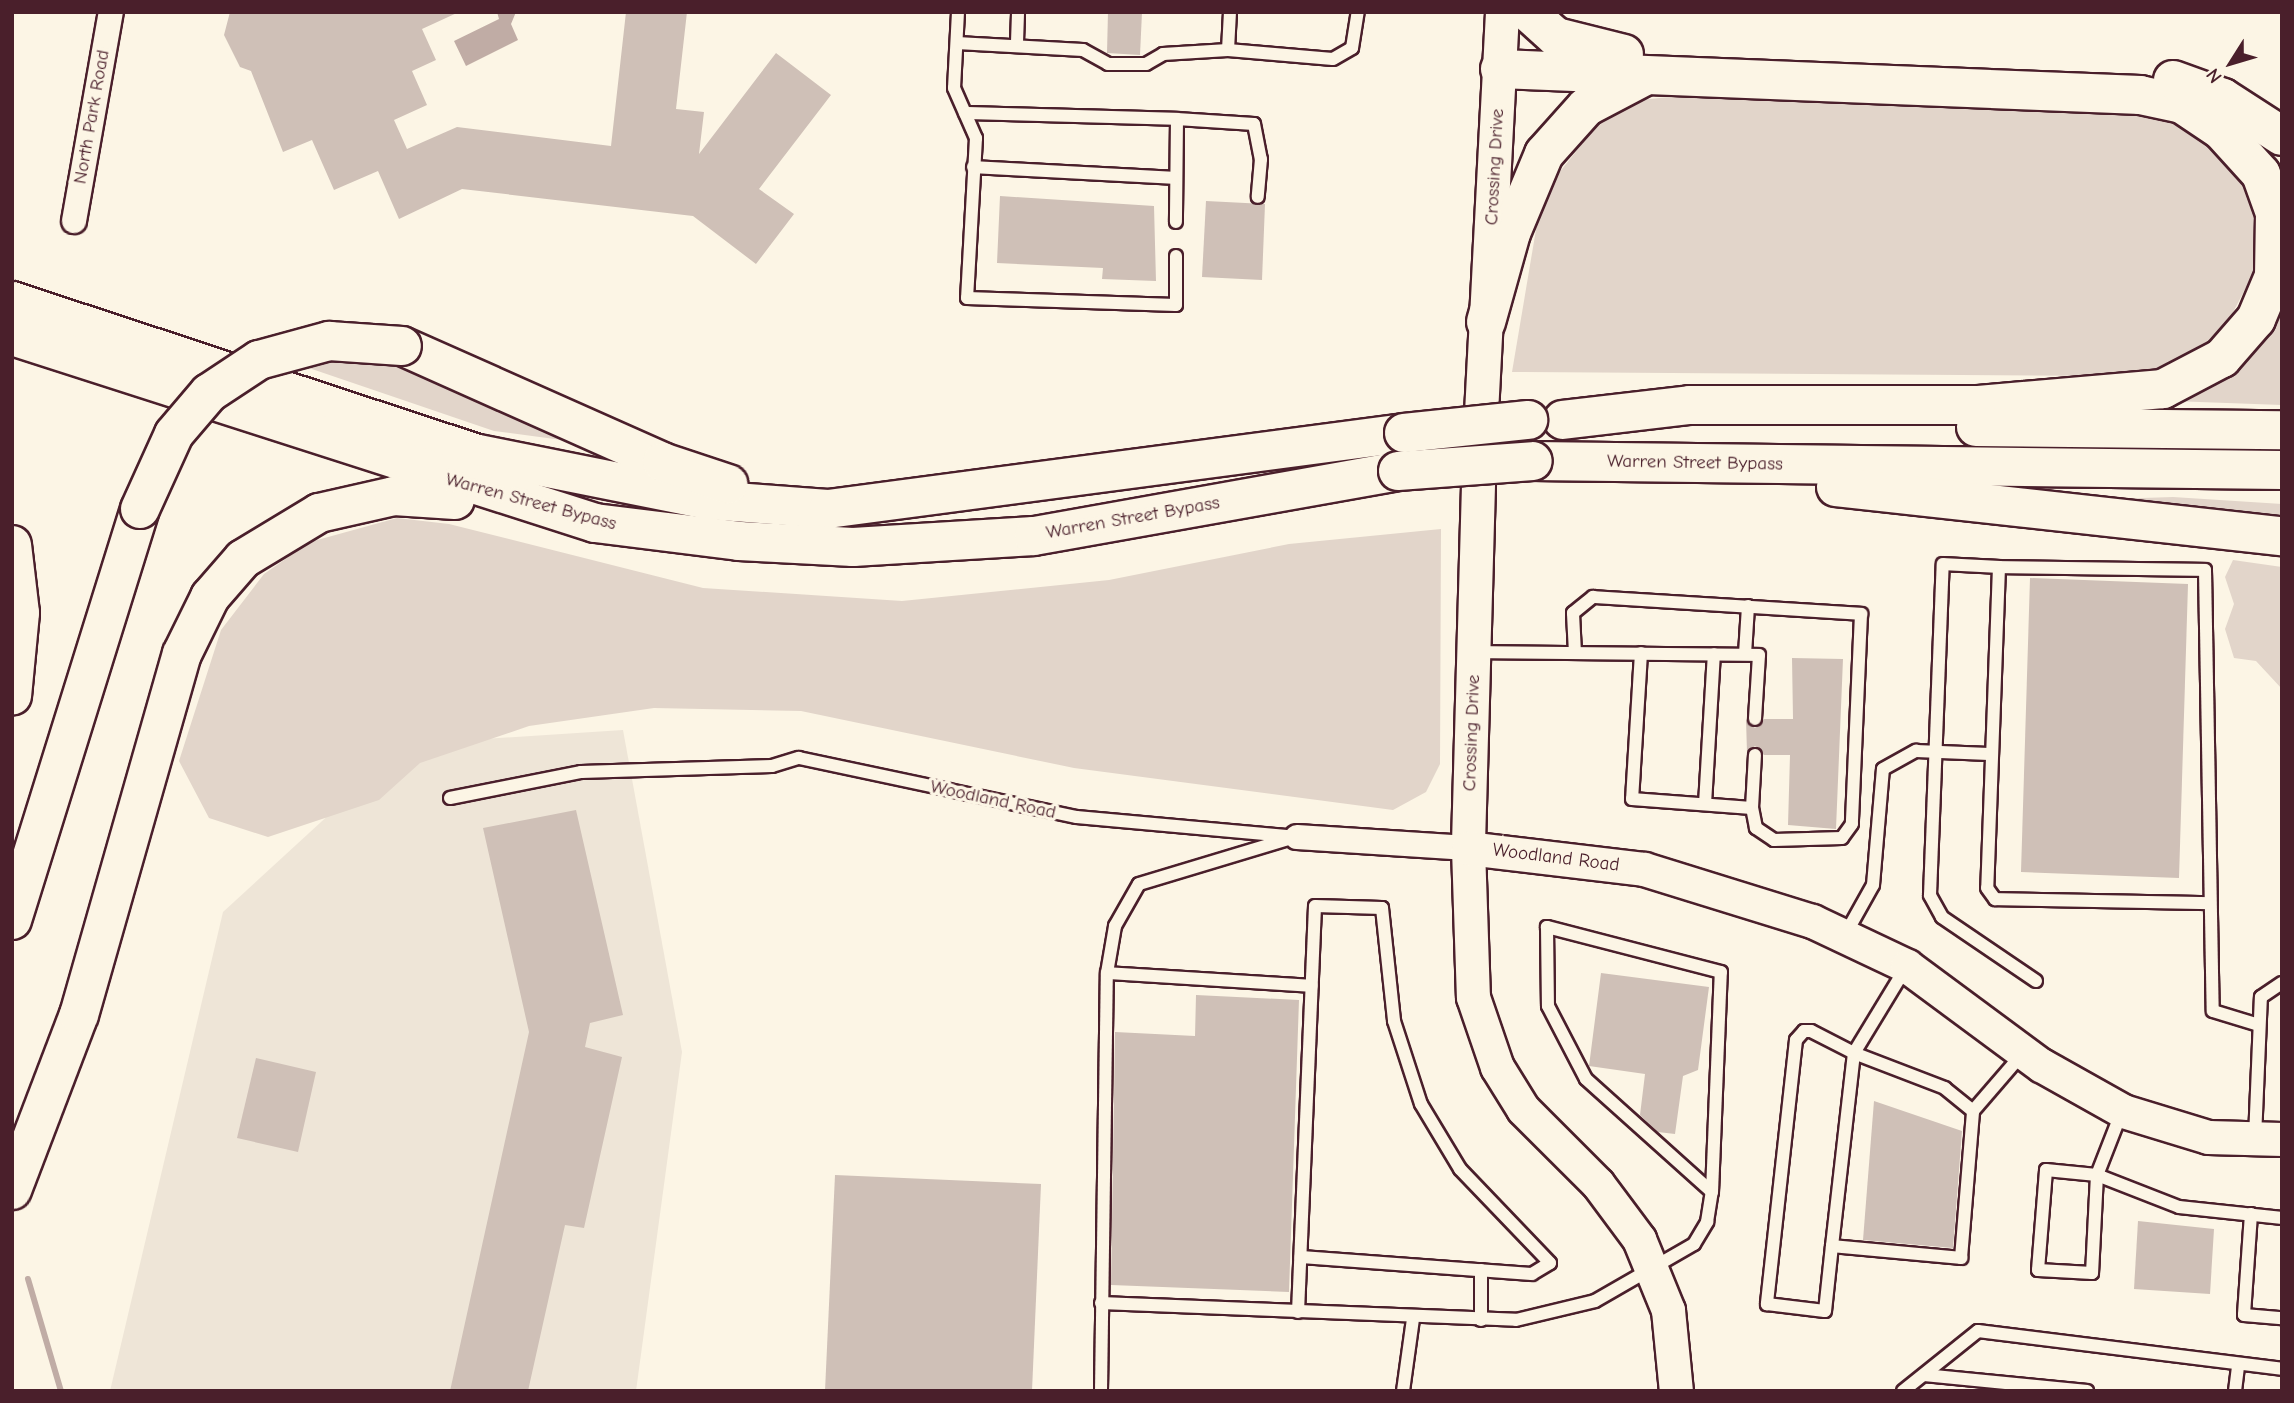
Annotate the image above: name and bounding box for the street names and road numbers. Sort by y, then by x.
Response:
street label: North Park Road [69,48,115,186]
street label: Crossing Drive [1481,108,1509,226]
street label: Warren Street Bypass [1607,450,1783,476]
street label: Warren Street Bypass [443,468,619,536]
street label: Warren Street Bypass [1044,491,1222,545]
street label: Crossing Drive [1459,674,1485,792]
street label: Woodland Road [928,776,1058,824]
street label: Woodland Road [1491,839,1621,877]

